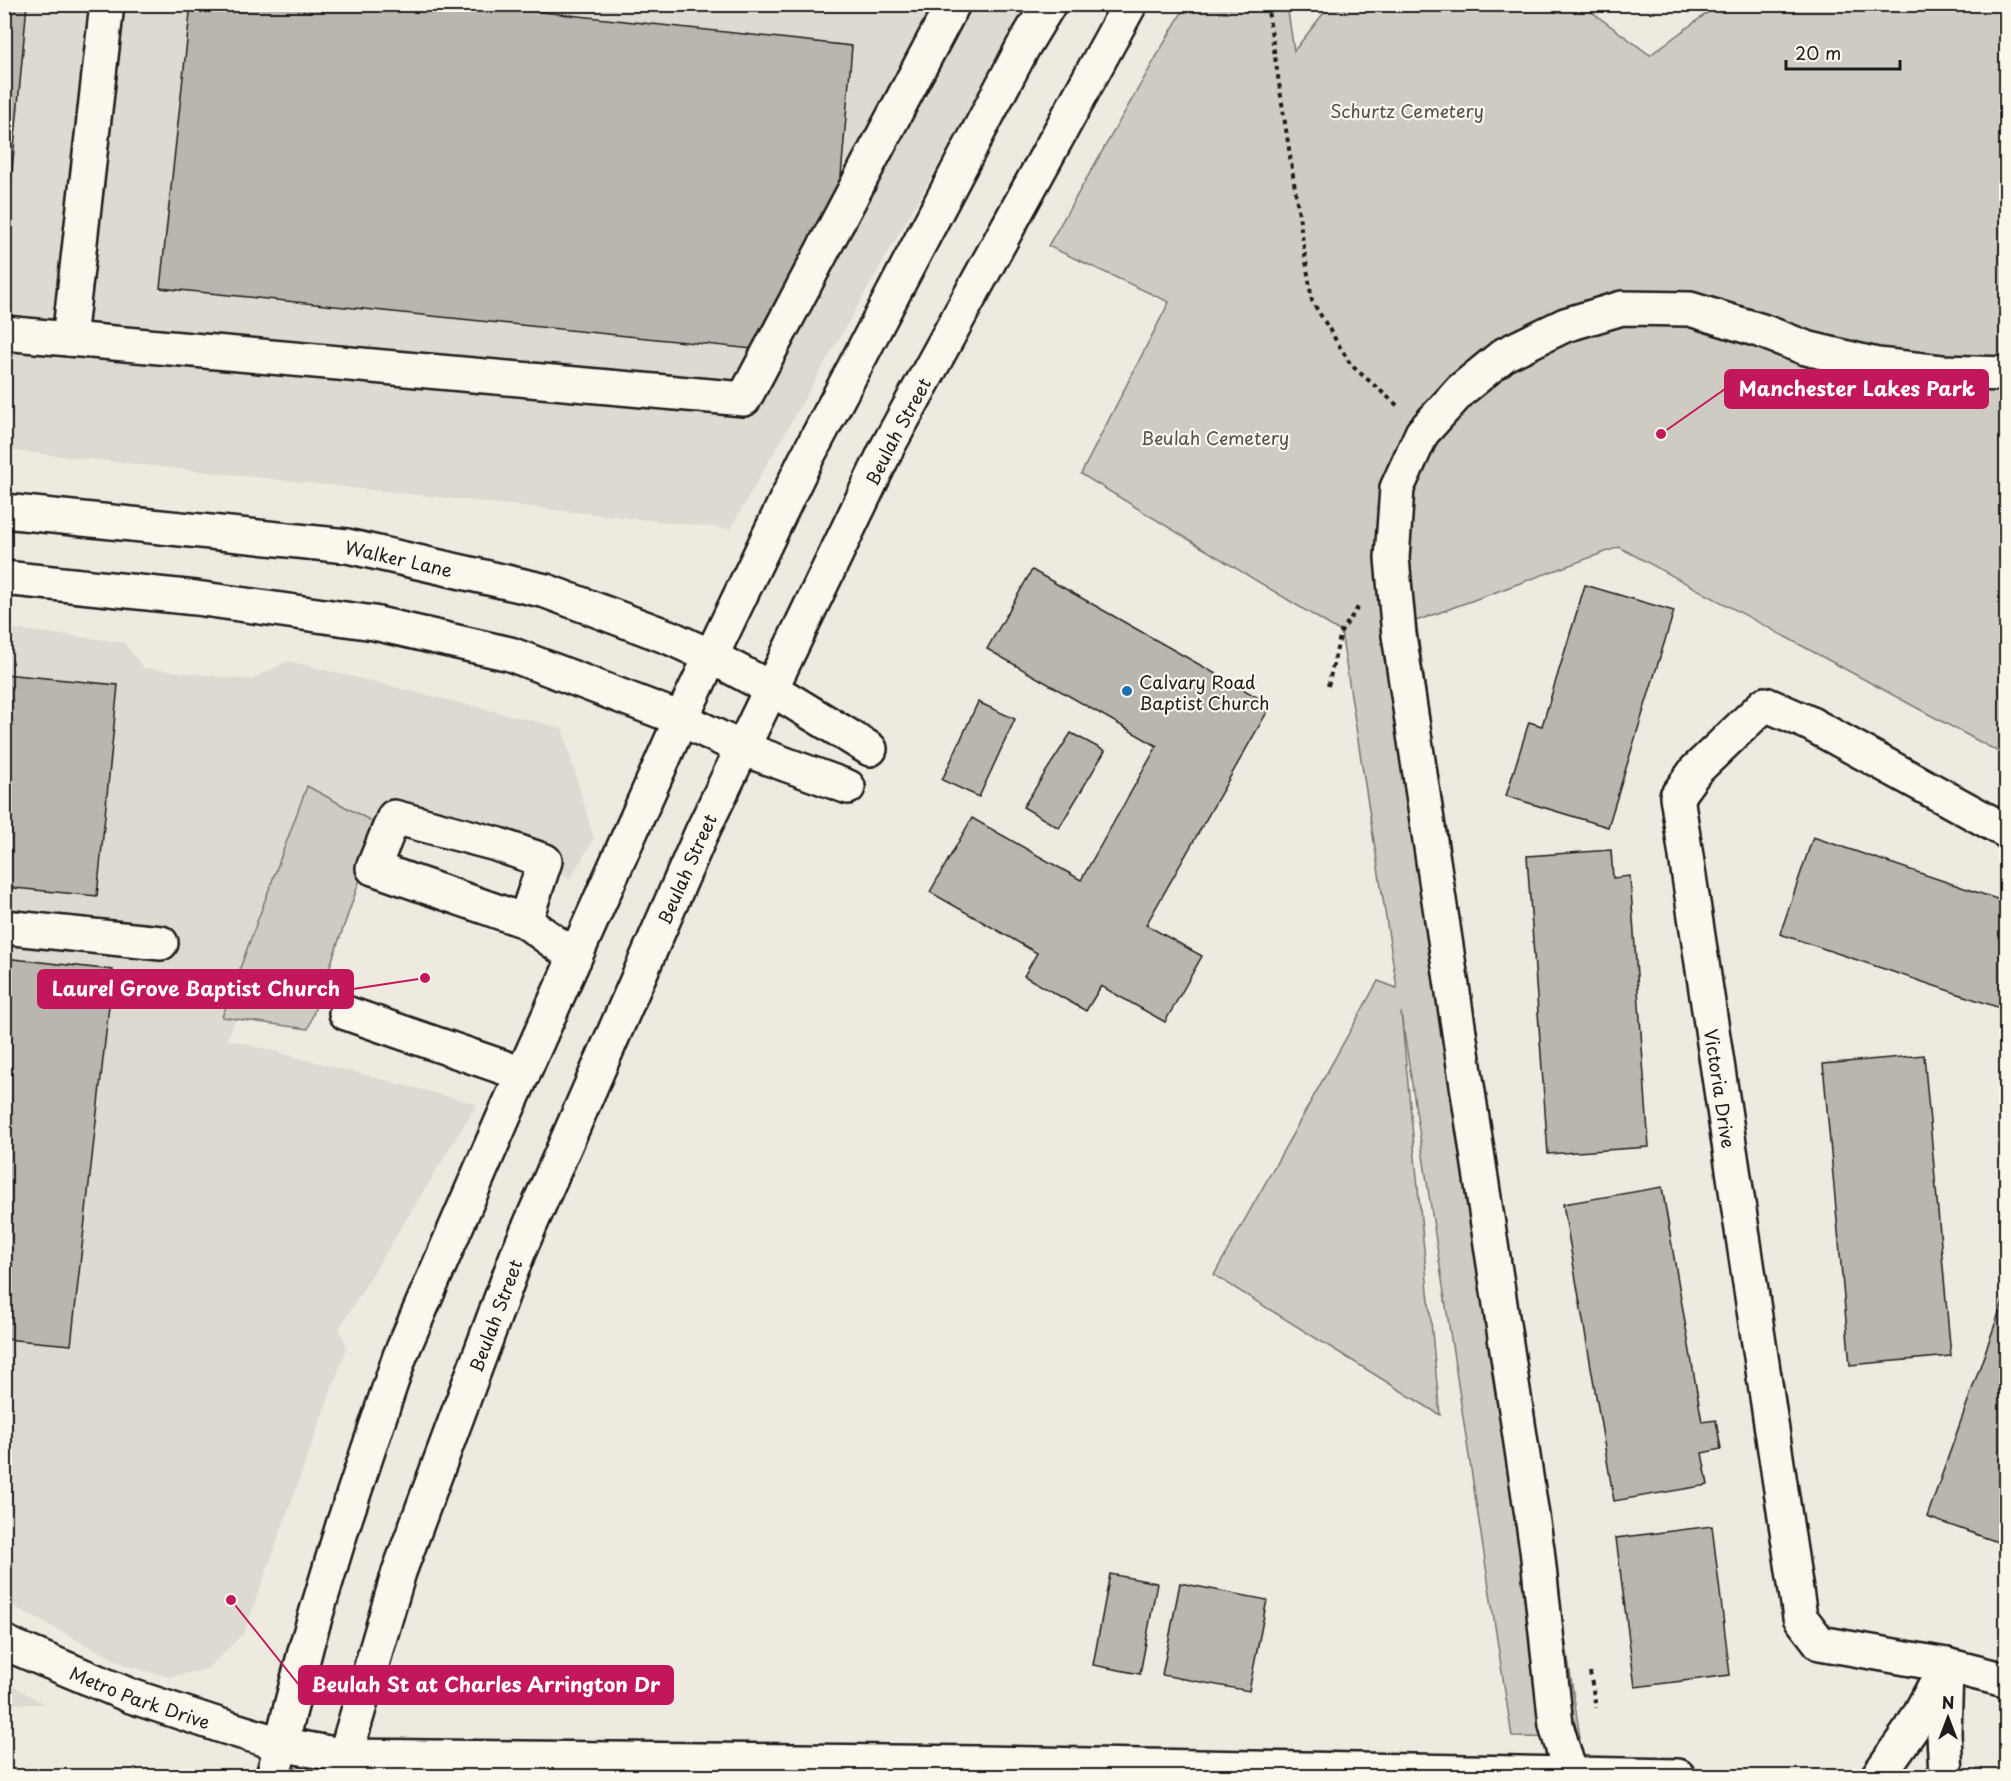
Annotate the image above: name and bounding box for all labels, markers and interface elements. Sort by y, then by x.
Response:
scale bar [1786,33,1900,71]
text: 20 m [1795,39,1841,66]
park label: Schurtz Cemetery [1330,97,1484,124]
callout: Manchester Lakes Park [1725,370,1988,408]
street label: Beulah Street [858,372,937,490]
text: Manchester Lakes Park [1739,373,1976,403]
park label: Beulah Cemetery [1141,424,1289,451]
street label: Walker Lane [343,533,455,583]
place label: Calvary Road Baptist Church [1139,668,1269,716]
marker: Calvary Road Baptist Church [1120,684,1134,698]
street label: Beulah Street [650,809,722,928]
callout: Laurel Grove Baptist Church [38,970,353,1008]
text: Laurel Grove Baptist Church [52,973,340,1003]
street label: Victoria Drive [1699,1027,1743,1150]
street label: Beulah Street [461,1255,528,1376]
street label: Metro Park Drive [66,1658,214,1735]
callout: Beulah St at Charles Arrington Dr [299,1666,673,1704]
text: Beulah St at Charles Arrington Dr [312,1669,661,1699]
north arrow [1918,1688,1978,1748]
text: N [1942,1690,1954,1714]

